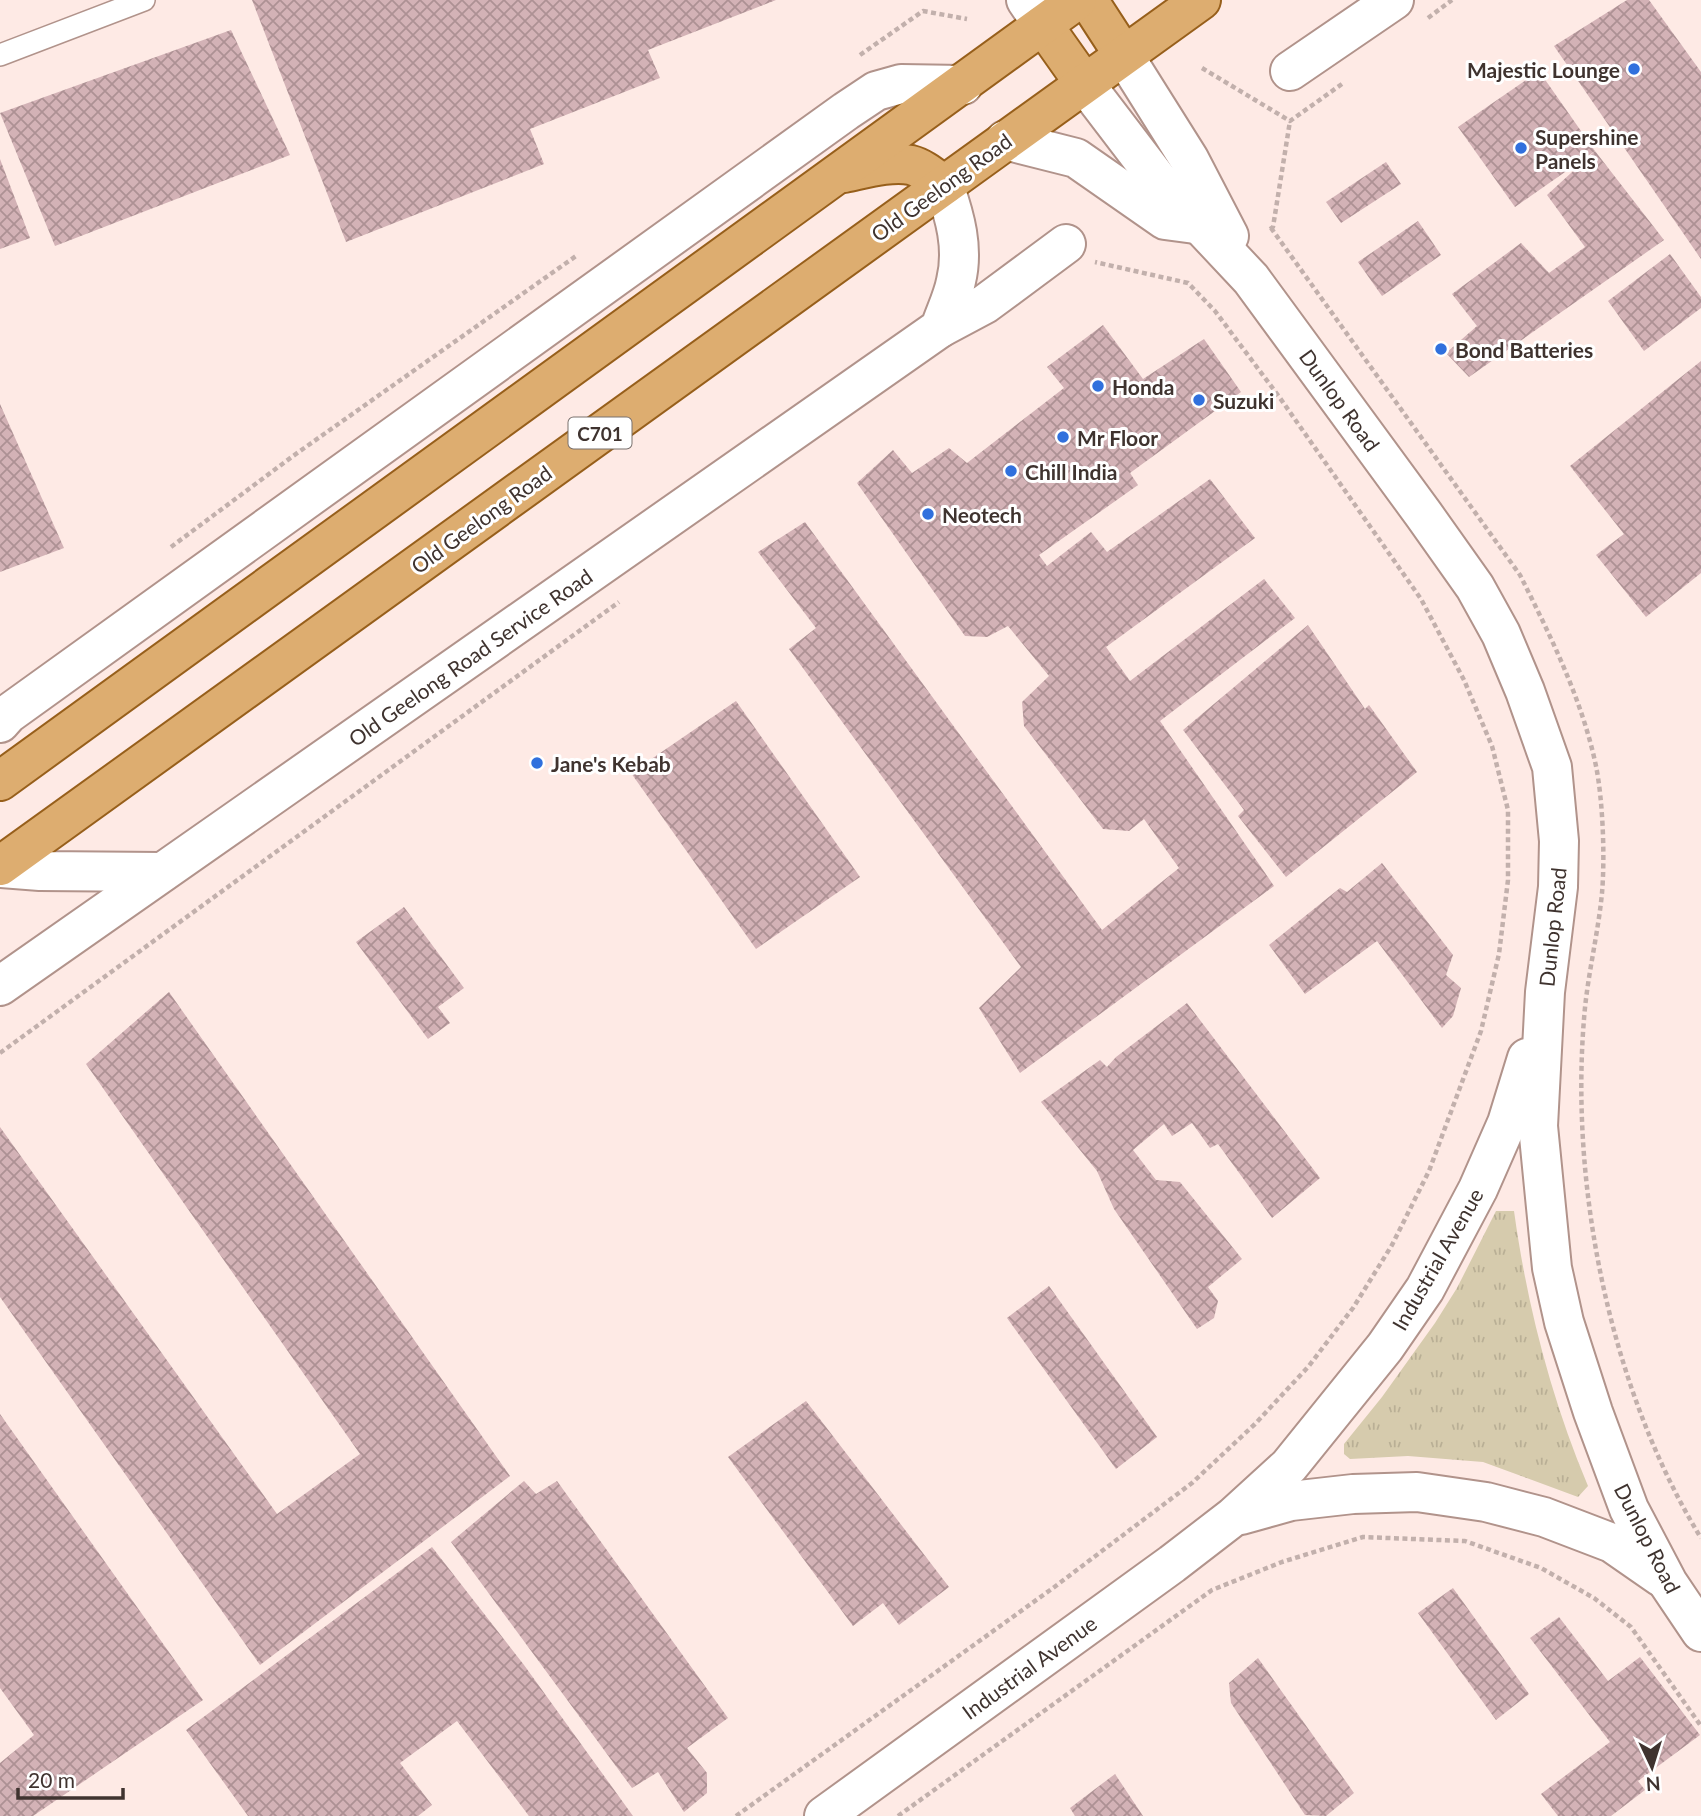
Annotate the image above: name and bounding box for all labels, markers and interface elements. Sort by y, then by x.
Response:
place label: Majestic Lounge [1467,57,1620,82]
marker: Majestic Lounge [1626,61,1642,77]
place label: Supershine Panels [1535,124,1639,173]
street label: Old Geelong Road [866,128,1016,246]
marker: Supershine Panels [1513,140,1529,156]
place label: Bond Batteries [1455,337,1593,362]
marker: Bond Batteries [1433,341,1449,357]
street label: Dunlop Road [1295,344,1385,456]
place label: Honda [1112,374,1174,399]
marker: Honda [1090,378,1106,394]
place label: Suzuki [1213,388,1274,413]
marker: Suzuki [1191,392,1207,408]
road number: C701 [568,418,632,448]
place label: Mr Floor [1077,425,1158,450]
marker: Mr Floor [1055,429,1071,445]
place label: Chill India [1025,459,1117,484]
street label: Old Geelong Road [406,460,556,578]
marker: Chill India [1003,463,1019,479]
place label: Neotech [942,502,1022,527]
marker: Neotech [920,506,936,522]
street label: Old Geelong Road Service Road [343,563,597,751]
place label: Jane's Kebab [551,751,671,776]
marker: Jane's Kebab [529,755,545,771]
street label: Dunlop Road [1533,866,1571,988]
street label: Industrial Avenue [1386,1184,1488,1334]
street label: Dunlop Road [1610,1479,1686,1597]
street label: Industrial Avenue [957,1610,1101,1724]
north arrow [1617,1732,1687,1802]
scale bar [18,1756,122,1800]
text: 20 m [28,1767,75,1792]
text: N [1645,1772,1661,1796]

